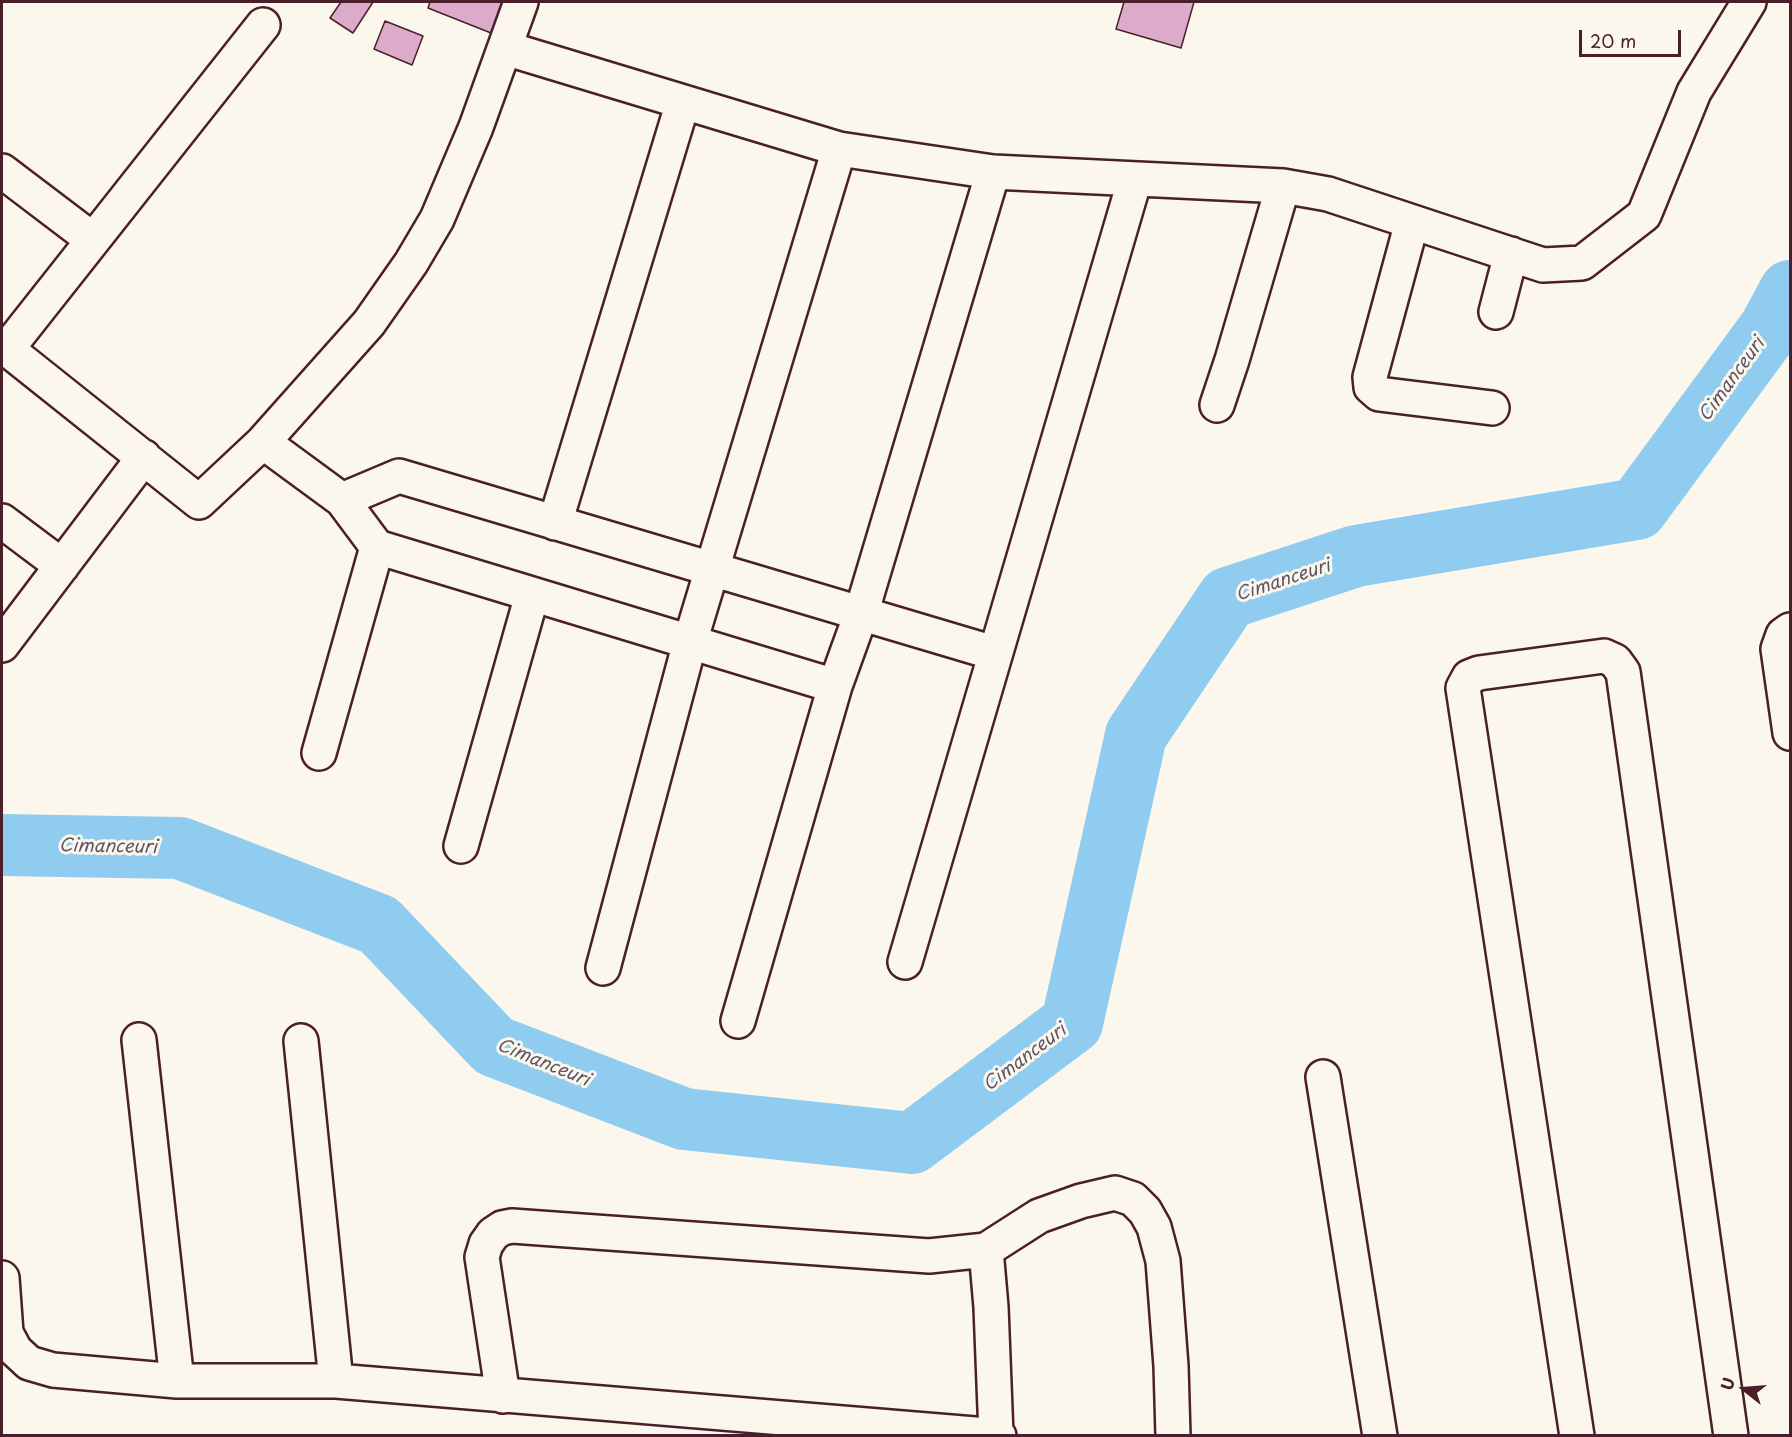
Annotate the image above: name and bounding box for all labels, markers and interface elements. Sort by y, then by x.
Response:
scale bar [1582,18,1684,56]
text: 20 m [1590,27,1636,54]
water label: Cimanceuri [1694,334,1770,426]
water label: Cimanceuri [1233,556,1333,606]
water label: Cimanceuri [59,835,157,859]
water label: Cimanceuri [979,1020,1071,1096]
water label: Cimanceuri [493,1035,593,1091]
north arrow [1714,1359,1774,1419]
text: U [1714,1374,1740,1393]

